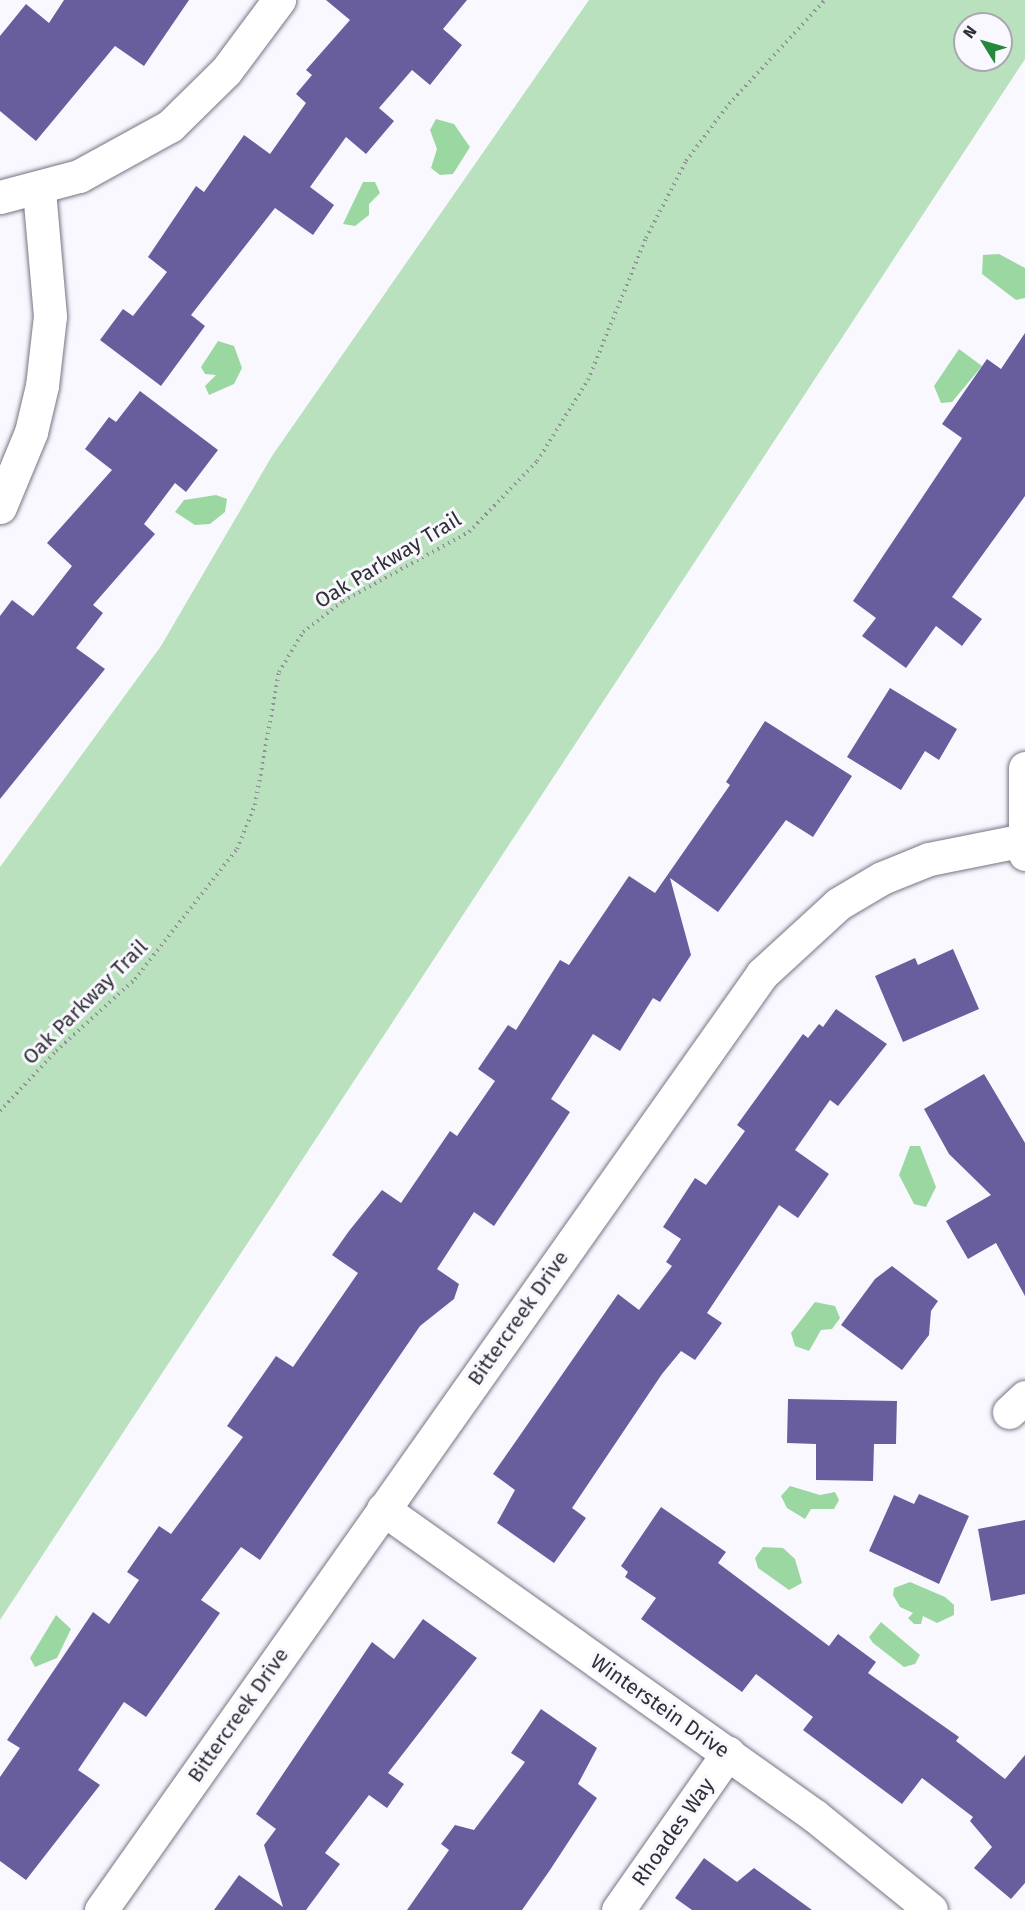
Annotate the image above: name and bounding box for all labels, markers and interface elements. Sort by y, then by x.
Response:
north arrow [953,12,1013,72]
text: N [959,22,981,42]
street label: Oak Parkway Trail [310,506,466,614]
street label: Oak Parkway Trail [17,934,153,1070]
street label: Bittercreek Drive [462,1246,574,1390]
street label: Bittercreek Drive [182,1643,294,1787]
street label: Winterstein Drive [586,1649,734,1763]
street label: Rhoades Way [627,1773,719,1891]

